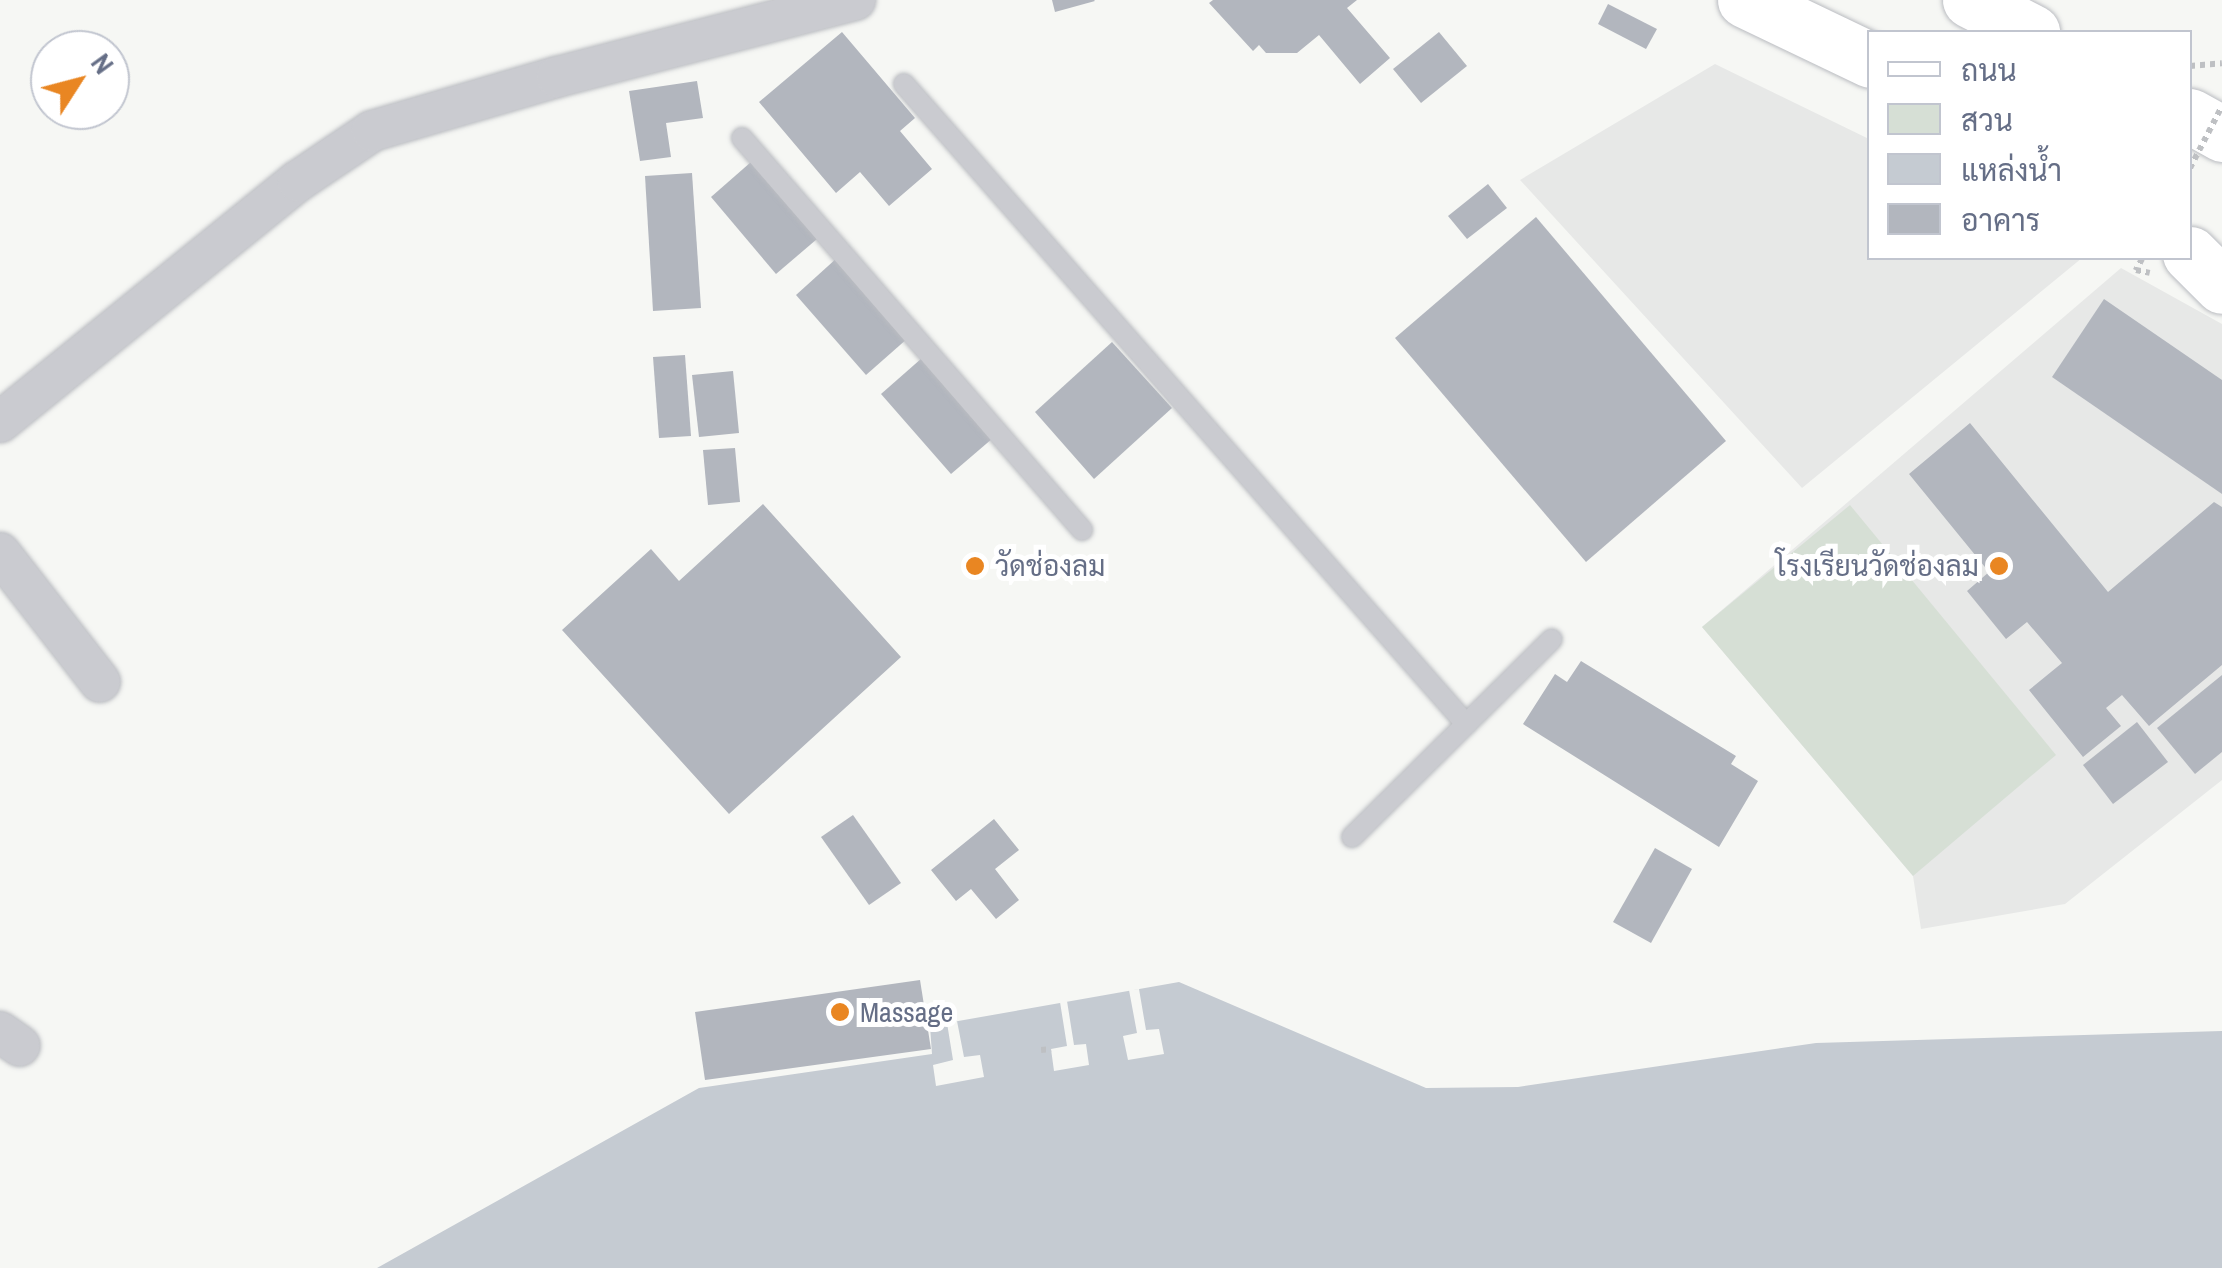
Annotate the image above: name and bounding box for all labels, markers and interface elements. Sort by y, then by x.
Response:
north arrow [30,30,130,130]
legend [1867,30,2192,260]
text: N [82,46,123,81]
text: ถนน [1961,50,2017,90]
text: สวน [1961,100,2013,140]
text: แหล่งน้ำ [1961,150,2062,190]
text: อาคาร [1961,200,2040,240]
place label: วัดช่องลม [995,549,1105,583]
place label: โรงเรียนวัดช่องลม [1776,549,1979,583]
marker: วัดช่องลม [964,555,986,577]
marker: โรงเรียนวัดช่องลม [1988,555,2010,577]
place label: Massage [860,995,953,1029]
marker: Massage [829,1001,851,1023]

